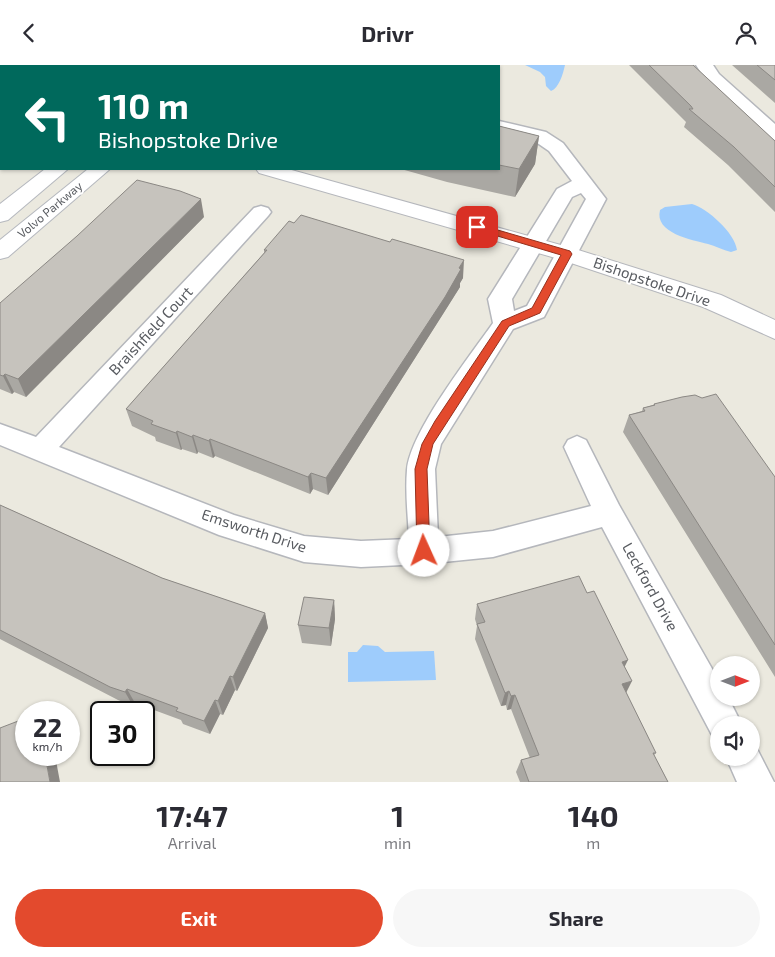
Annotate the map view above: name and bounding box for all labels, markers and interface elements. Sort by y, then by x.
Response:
icon: back [15,19,43,47]
icon: person [732,19,760,47]
text: Drivr [361,20,414,46]
text: 110 m [98,84,189,126]
icon: left [15,85,80,150]
text: Bishopstoke Drive [98,126,278,152]
street label: Volvo Parkway [14,178,85,240]
pin [456,206,498,248]
icon: arrive [463,213,491,241]
street label: Bishopstoke Drive [591,253,713,310]
street label: Braishfield Court [105,282,196,378]
street label: Emsworth Drive [200,505,309,556]
position arrow [397,524,449,576]
street label: Leckford Drive [619,539,683,634]
north arrow [710,656,760,706]
map controls [710,656,760,766]
speed limit sign: 30 [90,701,155,766]
text: 22 [33,712,62,742]
button: sound [710,716,760,766]
text: km/h [33,739,62,753]
text: 17:47 [156,797,228,833]
text: 1 [391,797,404,833]
text: 140 [568,797,619,833]
text: Arrival [168,833,216,852]
text: min [384,833,411,852]
text: m [586,833,600,852]
button: Exit [15,889,383,947]
button: Share [393,889,760,947]

